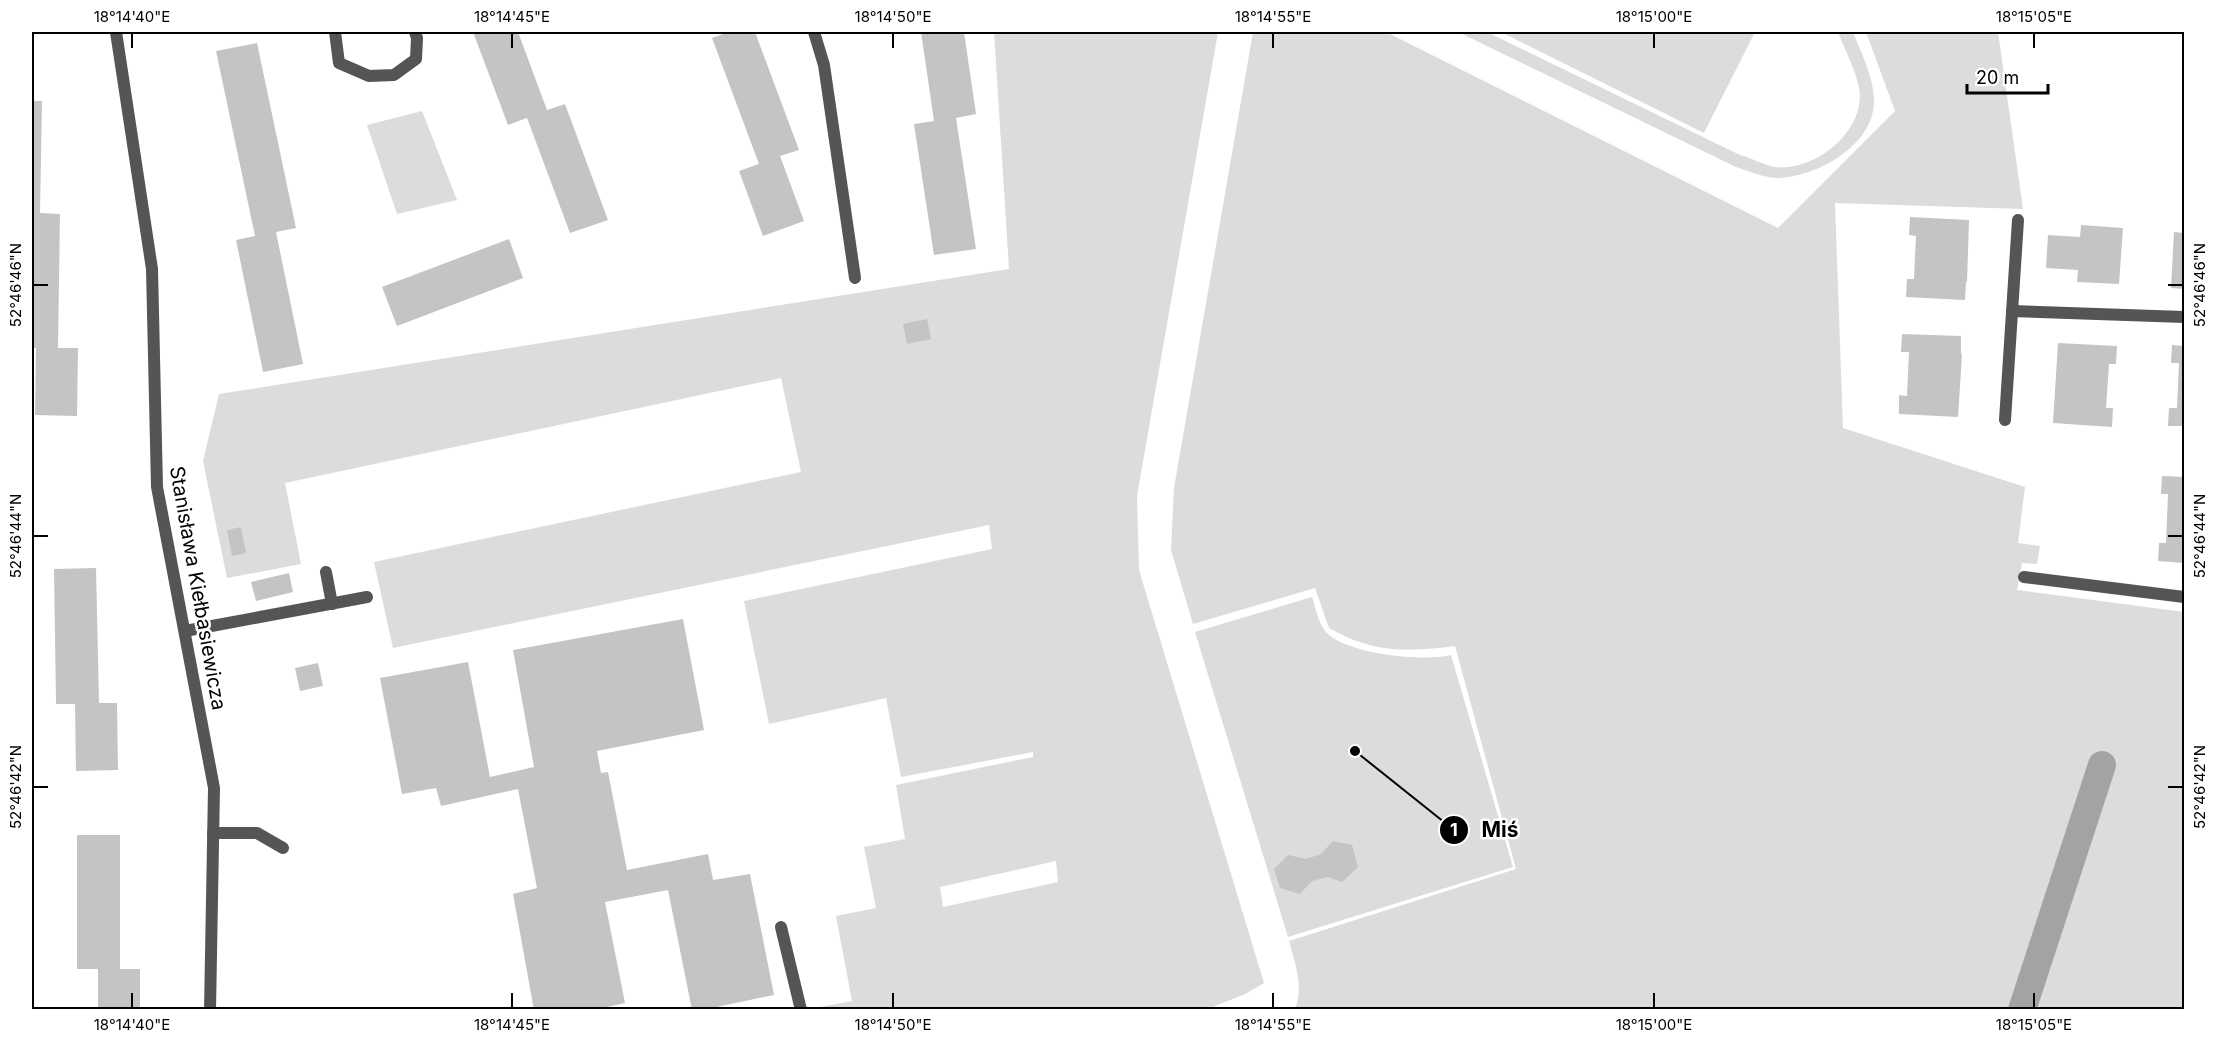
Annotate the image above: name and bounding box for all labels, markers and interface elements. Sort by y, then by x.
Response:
text: 18°14'40"E [94,7,170,26]
text: 18°14'45"E [474,7,550,26]
text: 18°14'50"E [855,7,931,26]
text: 18°14'55"E [1235,7,1311,26]
text: 18°15'00"E [1616,7,1692,26]
text: 18°15'05"E [1996,7,2072,26]
scale bar [1967,57,2048,95]
text: 20 m [1976,67,2019,88]
text: 52°46'46"N [6,243,25,327]
text: 52°46'46"N [2190,243,2209,327]
street label: Stanisława Kiełbasiewicza [165,464,231,712]
text: 52°46'44"N [6,494,25,578]
text: 52°46'44"N [2190,494,2209,578]
text: 52°46'42"N [6,745,25,829]
text: 52°46'42"N [2190,745,2209,829]
callout: Miś [1439,810,1530,849]
text: Miś [1481,817,1519,842]
text: 1 [1450,819,1458,840]
text: 18°14'40"E [94,1015,170,1034]
text: 18°14'45"E [474,1015,550,1034]
text: 18°14'50"E [855,1015,931,1034]
text: 18°14'55"E [1235,1015,1311,1034]
text: 18°15'00"E [1616,1015,1692,1034]
text: 18°15'05"E [1996,1015,2072,1034]

